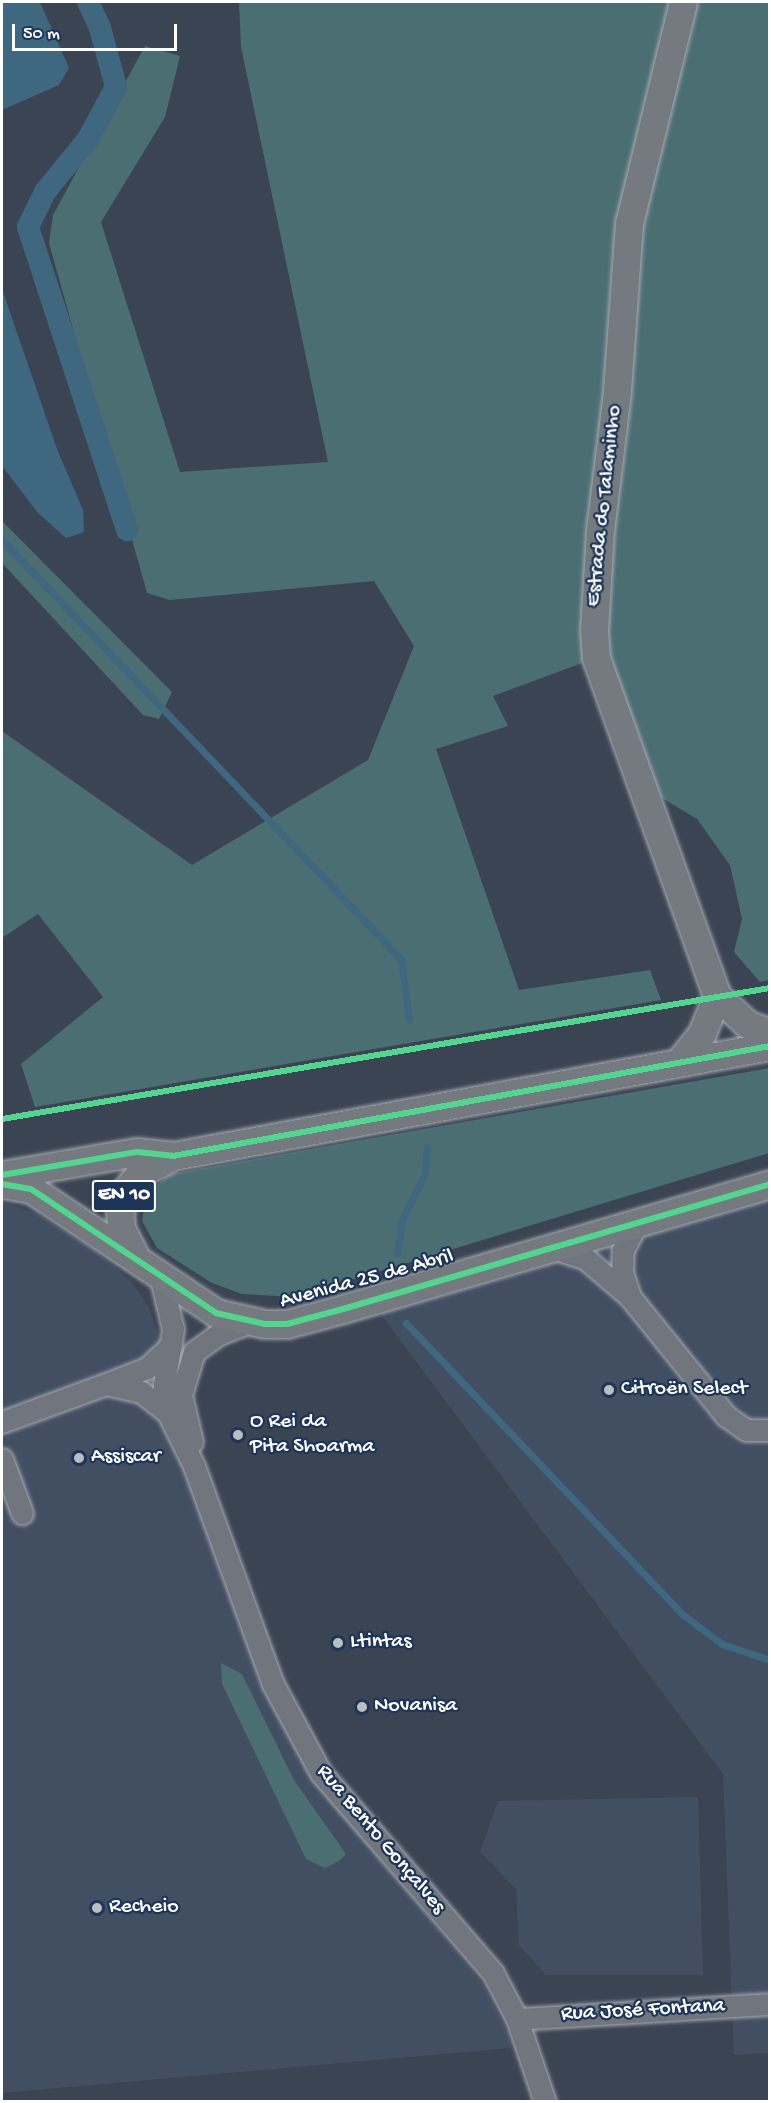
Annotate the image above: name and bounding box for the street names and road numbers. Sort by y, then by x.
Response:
street label: Estrada do Talaminho [581,404,629,608]
road number: EN 10 [91,1178,157,1214]
street label: Avenida 25 de Abril [277,1244,457,1316]
street label: Rua Bento Gonçalves [310,1760,450,1920]
street label: Rua José Fontana [560,1994,726,2028]

